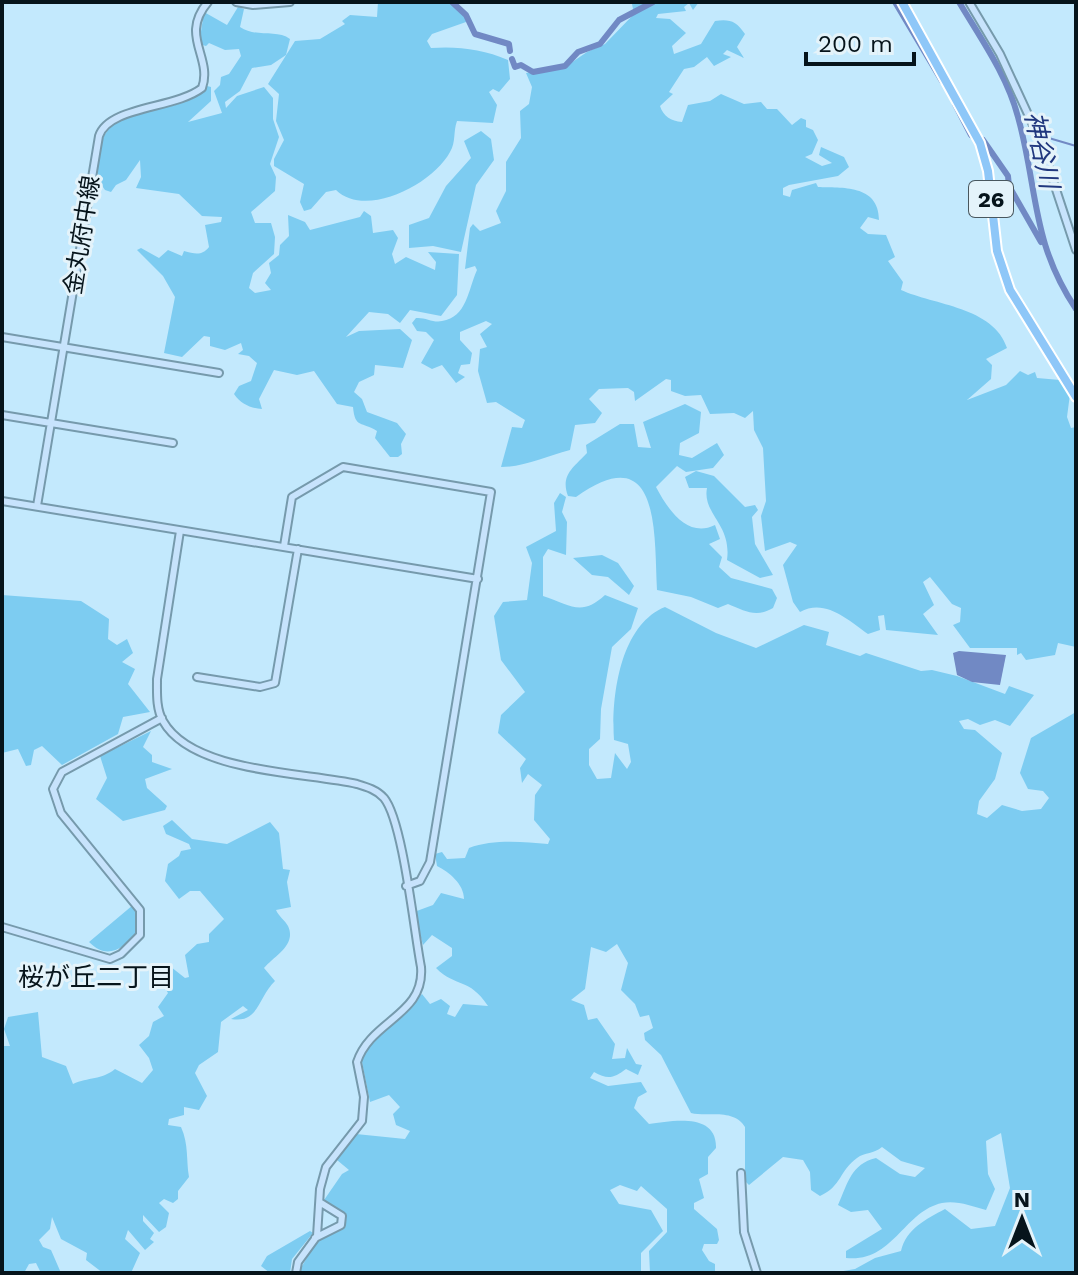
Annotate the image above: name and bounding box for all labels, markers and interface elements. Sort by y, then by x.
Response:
scale bar [806,16,914,66]
text: 200 m [818,30,893,58]
water label: 神谷川 [1019,109,1065,194]
street label: 金丸府中線 [59,174,105,296]
road number: 26 [969,181,1013,217]
district label: 桜が丘二丁目 [18,962,174,992]
north arrow [982,1179,1062,1259]
text: N [1014,1187,1030,1212]

